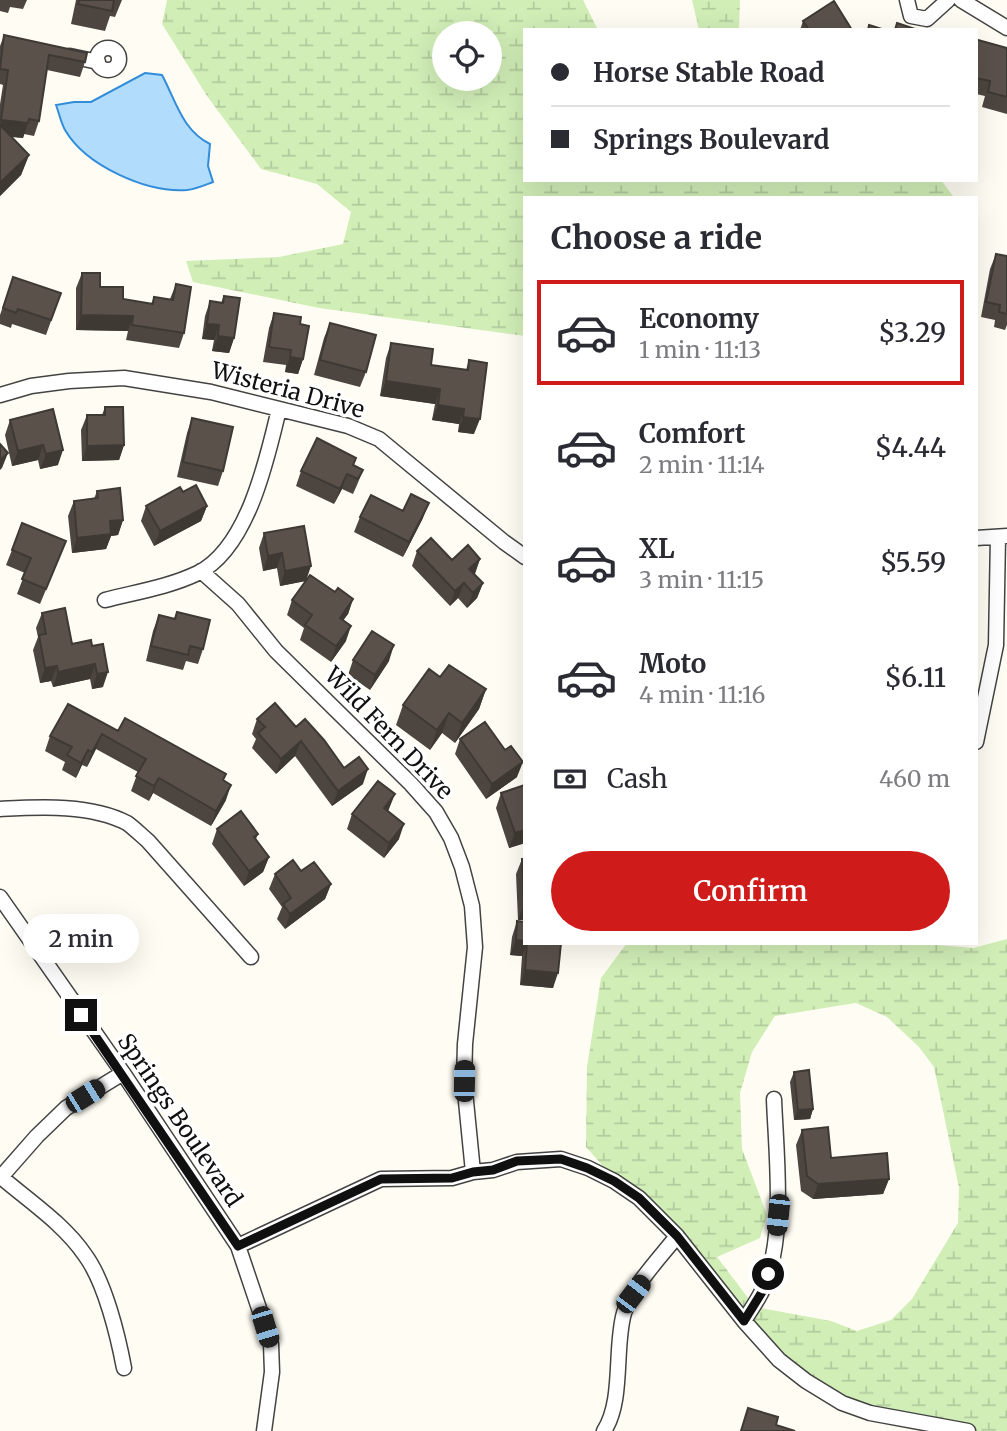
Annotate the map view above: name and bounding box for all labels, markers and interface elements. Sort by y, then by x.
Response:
map controls [432,21,502,91]
button: locate [432,21,502,91]
text: Horse Stable Road [593,56,825,89]
text: Springs Boulevard [593,123,829,156]
text: Choose a ride [551,218,762,258]
icon: car [555,301,618,364]
text: Economy [639,302,759,335]
text: $3.29 [878,316,946,349]
text: 1 min · 11:13 [639,335,761,364]
street label: Wisteria Drive [207,355,368,424]
icon: car [555,416,618,479]
text: Comfort [639,417,745,450]
text: $4.44 [875,431,946,464]
text: 2 min · 11:14 [639,450,765,479]
icon: car [555,531,618,594]
text: XL [639,532,675,565]
text: $5.59 [880,546,946,579]
text: 3 min · 11:15 [639,565,764,594]
icon: car [555,646,618,709]
text: Moto [639,647,706,680]
street label: Wild Fern Drive [318,660,460,805]
text: $6.11 [884,661,946,694]
text: 4 min · 11:16 [639,680,765,709]
icon: cash [551,760,589,798]
text: Cash [607,762,668,795]
text: 460 m [879,764,950,793]
button: Confirm [551,851,950,931]
callout: 2 min [23,914,139,962]
text: 2 min [49,924,113,953]
route end [65,999,97,1031]
street label: Springs Boulevard [112,1028,249,1212]
car [454,1060,475,1102]
car [62,1076,109,1116]
car [766,1193,791,1237]
route start [752,1258,784,1290]
car [612,1271,655,1317]
car [249,1304,282,1350]

